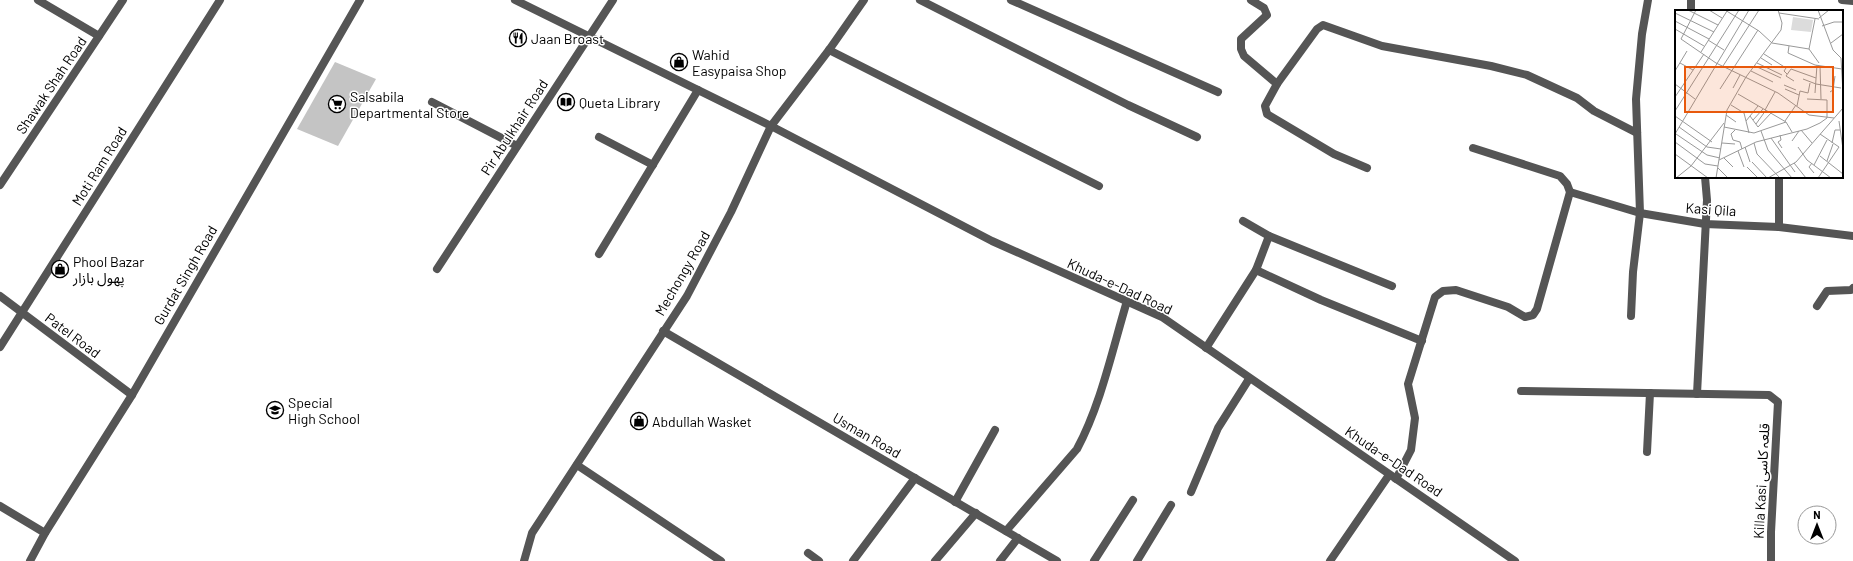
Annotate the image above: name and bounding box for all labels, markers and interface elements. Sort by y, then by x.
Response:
inset map [1675,10,1843,178]
restaurant icon: Jaan Broast [508,28,528,48]
place label: Jaan Broast [531,30,604,47]
street label: Shawak Shah Road [12,33,90,137]
place label: Wahid Easypaisa Shop [692,46,787,79]
shop icon: Wahid Easypaisa Shop [669,52,689,72]
street label: Pir Abulkhair Road [477,76,551,178]
place label: Salsabila Departmental Store [350,88,469,121]
library icon: Queta Library [556,92,576,112]
supermarket icon: Salsabila Departmental Store [327,94,347,114]
place label: Queta Library [579,94,661,111]
street label: Moti Ram Road [68,123,130,209]
street label: Kasi Qila [1685,199,1737,219]
street label: Gurdat Singh Road [150,222,220,328]
street label: Mechongy Road [651,228,713,318]
place label: Phool Bazar پھول بازار [72,253,144,288]
street label: Khuda-e-Dad Road [1065,254,1175,318]
shop icon: Phool Bazar پھول بازار [50,259,70,279]
street label: Patel Road [42,309,104,361]
place label: Special High School [288,394,360,427]
school or university icon: Special High School [265,400,285,420]
street label: Usman Road [830,409,904,461]
shop icon: Abdullah Wasket [629,411,649,431]
place label: Abdullah Wasket [652,413,752,430]
street label: Khuda-e-Dad Road [1342,422,1446,500]
street label: Killa Kasi قلعہ کاسی [1749,423,1774,539]
north arrow [1797,505,1837,545]
text: N [1813,508,1821,521]

